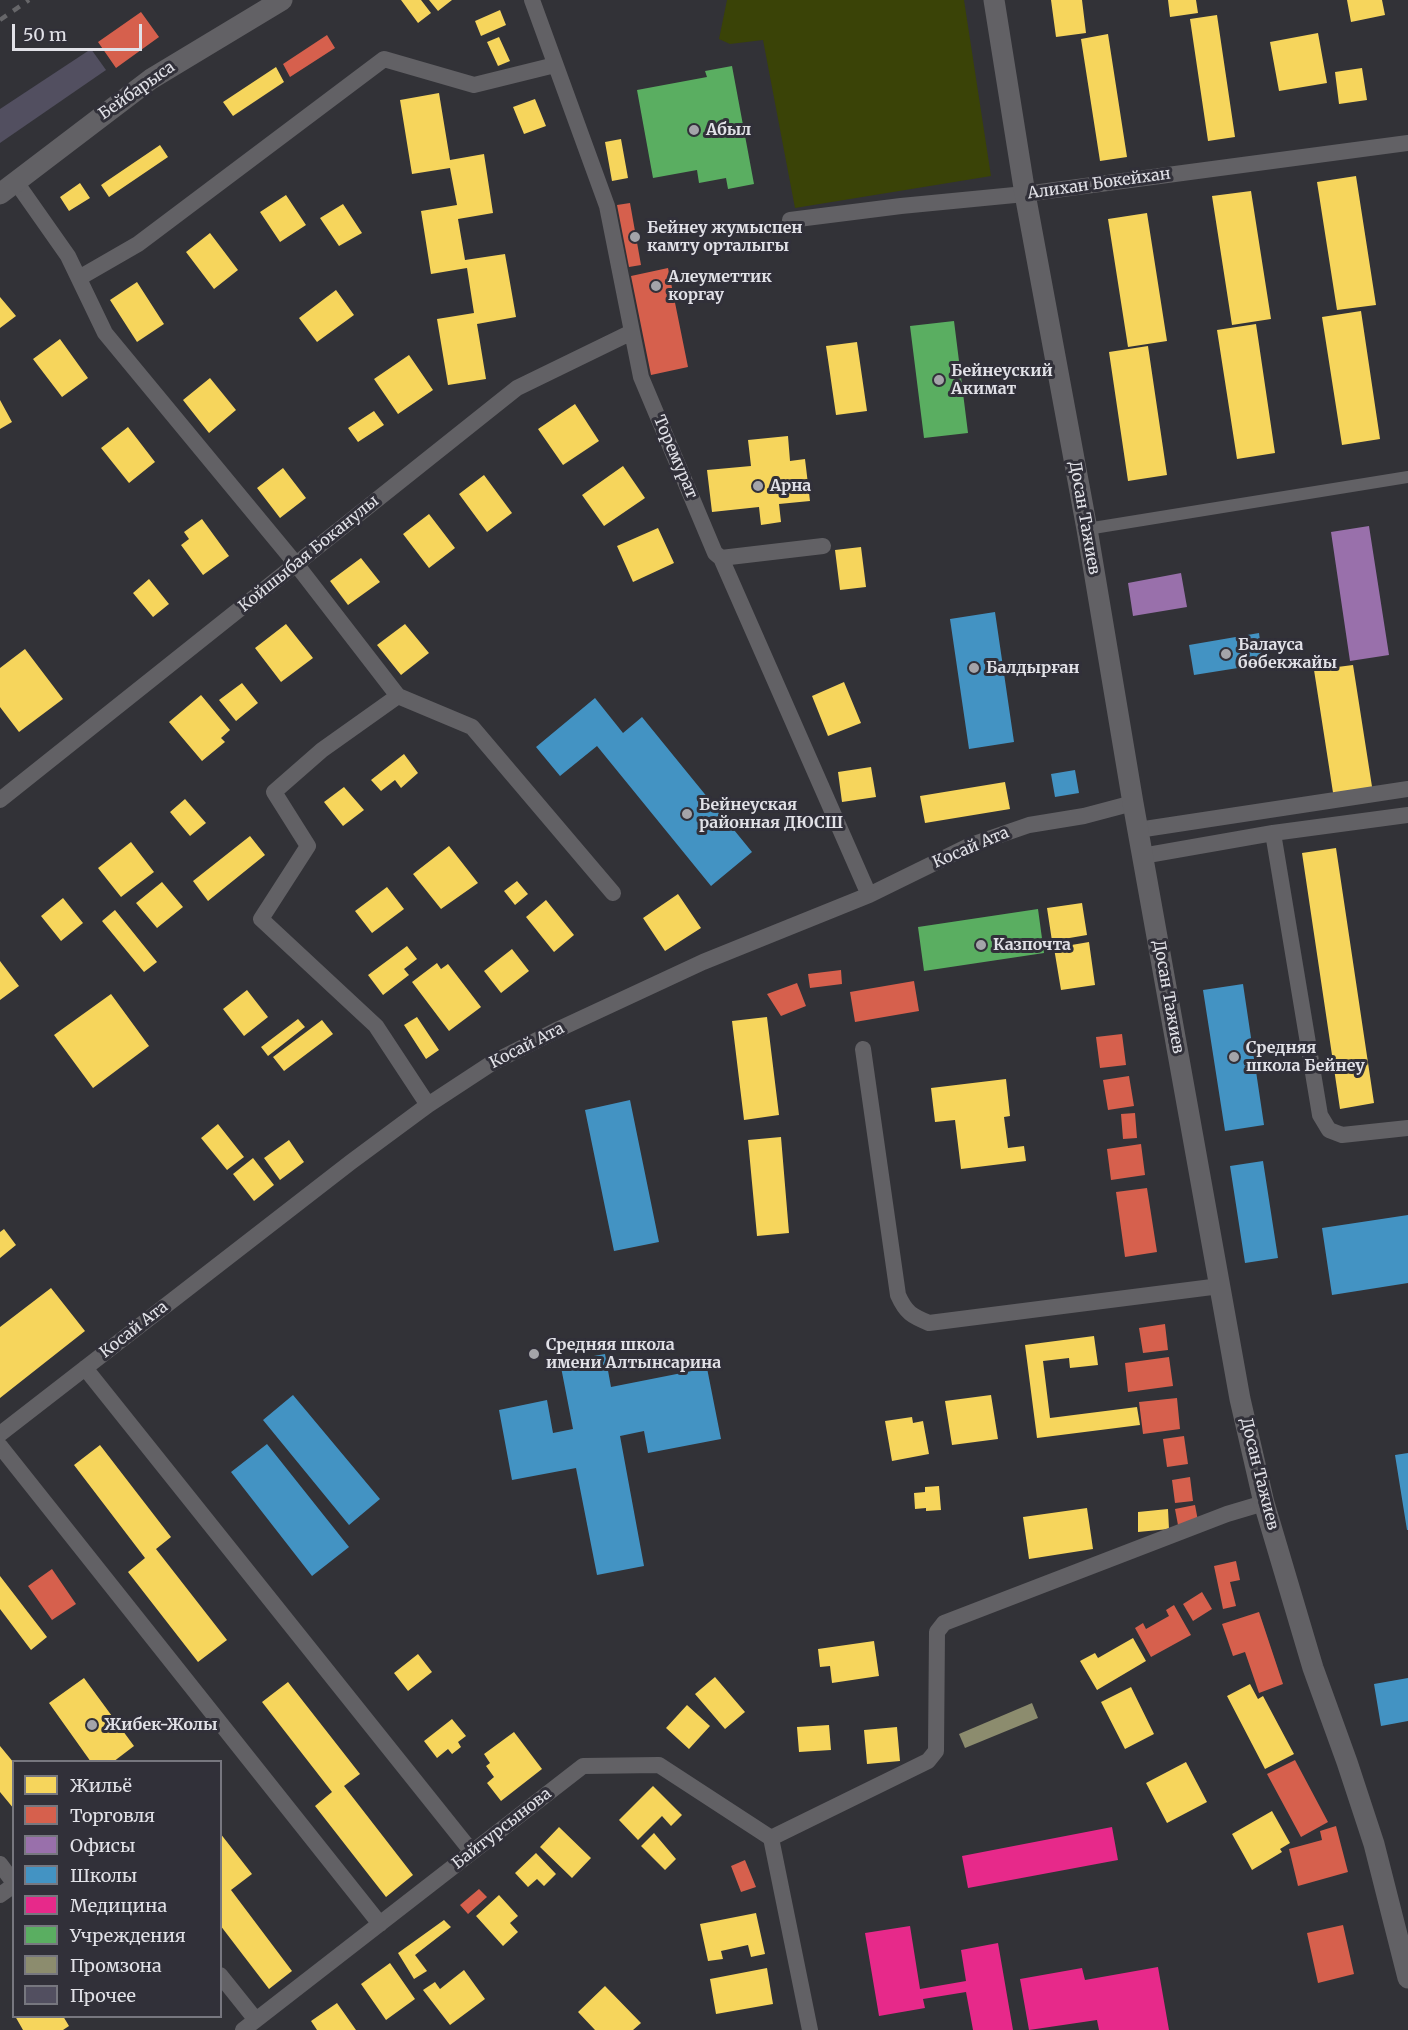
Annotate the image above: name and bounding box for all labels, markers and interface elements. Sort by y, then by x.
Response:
scale bar [15,12,146,50]
text: 50 m [23,23,67,46]
street label: Бейбарыса [95,58,179,124]
place label: Абыл [706,120,751,140]
marker: Абыл [687,123,701,137]
street label: Алихан Бокейхан [1026,164,1172,204]
place label: Бейнеу жумыспен камту орталыгы [647,218,803,256]
marker: Бейнеу жумыспен камту орталыгы [628,230,642,244]
place label: Алеуметтик коргау [668,267,772,305]
marker: Алеуметтик коргау [649,279,663,293]
place label: Бейнеуский Акимат [951,361,1053,399]
marker: Бейнеуский Акимат [932,373,946,387]
street label: Торемурат [649,412,701,502]
street label: Досан Тажиев [1065,460,1103,576]
place label: Арна [770,476,811,496]
marker: Арна [751,479,765,493]
street label: Койшыбая Боканулы [235,492,383,616]
place label: Балауса бөбекжайы [1238,635,1337,673]
marker: Балауса бөбекжайы [1219,647,1233,661]
place label: Балдырған [986,658,1080,678]
marker: Балдырған [967,661,981,675]
place label: Бейнеуская районная ДЮСШ [699,795,843,833]
marker: Бейнеуская районная ДЮСШ [680,807,694,821]
street label: Косай Ата [930,823,1012,873]
place label: Казпочта [993,935,1071,955]
marker: Казпочта [974,938,988,952]
street label: Досан Тажиев [1149,939,1187,1055]
street label: Косай Ата [487,1019,567,1073]
place label: Средняя школа Бейнеу [1246,1038,1365,1076]
marker: Средняя школа Бейнеу [1227,1050,1241,1064]
street label: Косай Ата [96,1298,172,1362]
place label: Средняя школа имени Алтынсарина [546,1335,721,1373]
marker: Средняя школа имени Алтынсарина [527,1347,541,1361]
street label: Досан Тажиев [1236,1416,1282,1532]
place label: Жибек-Жолы [104,1715,218,1735]
marker: Жибек-Жолы [85,1718,99,1732]
legend [12,1760,222,2018]
text: Жильё [70,1774,132,1797]
street label: Байтурсынова [449,1784,555,1874]
text: Торговля [70,1804,155,1827]
text: Офисы [70,1834,135,1857]
text: Школы [70,1864,137,1887]
text: Медицина [70,1894,167,1917]
text: Учреждения [70,1924,186,1947]
text: Промзона [70,1954,162,1977]
text: Прочее [70,1984,136,2007]

